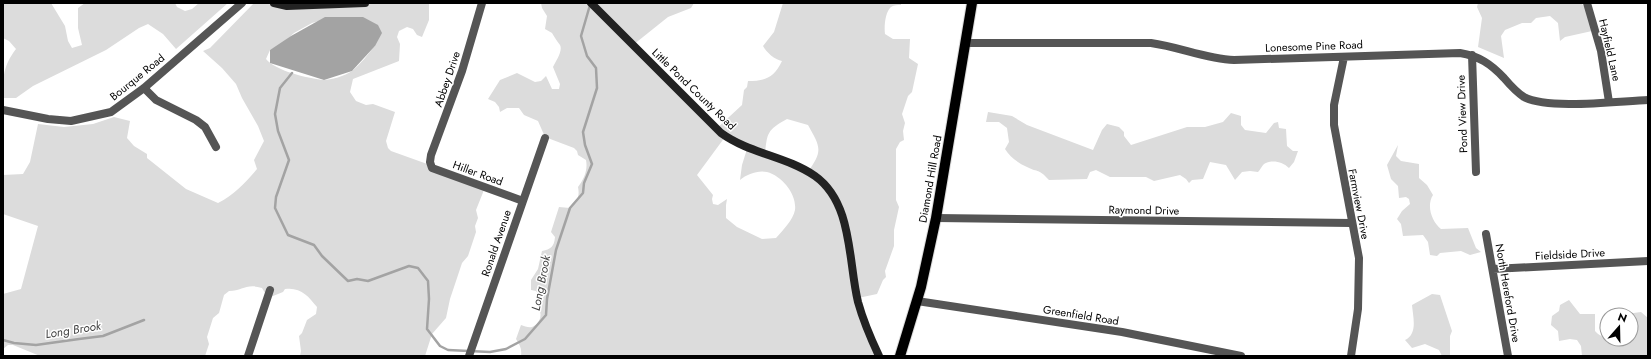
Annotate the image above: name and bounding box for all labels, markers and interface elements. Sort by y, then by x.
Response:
street label: Hayfield Lane [1595,17,1625,83]
street label: Lonesome Pine Road [1265,36,1363,56]
street label: Little Pond County Road [648,45,740,133]
street label: Abbey Drive [430,49,464,109]
street label: Bourque Road [106,50,168,104]
street label: Pond View Drive [1453,74,1471,153]
street label: Diamond Hill Road [914,134,946,224]
street label: Hiller Road [451,157,505,189]
street label: Farmview Drive [1344,168,1374,241]
street label: Raymond Drive [1109,201,1180,219]
street label: Ronald Avenue [477,207,515,279]
street label: North Hereford Drive [1491,242,1525,344]
street label: Fieldside Drive [1535,244,1606,264]
water label: Long Brook [527,253,555,312]
street label: Greenfield Road [1042,301,1120,329]
north arrow [1599,307,1639,347]
text: N [1616,309,1629,327]
water label: Long Brook [44,317,103,343]

